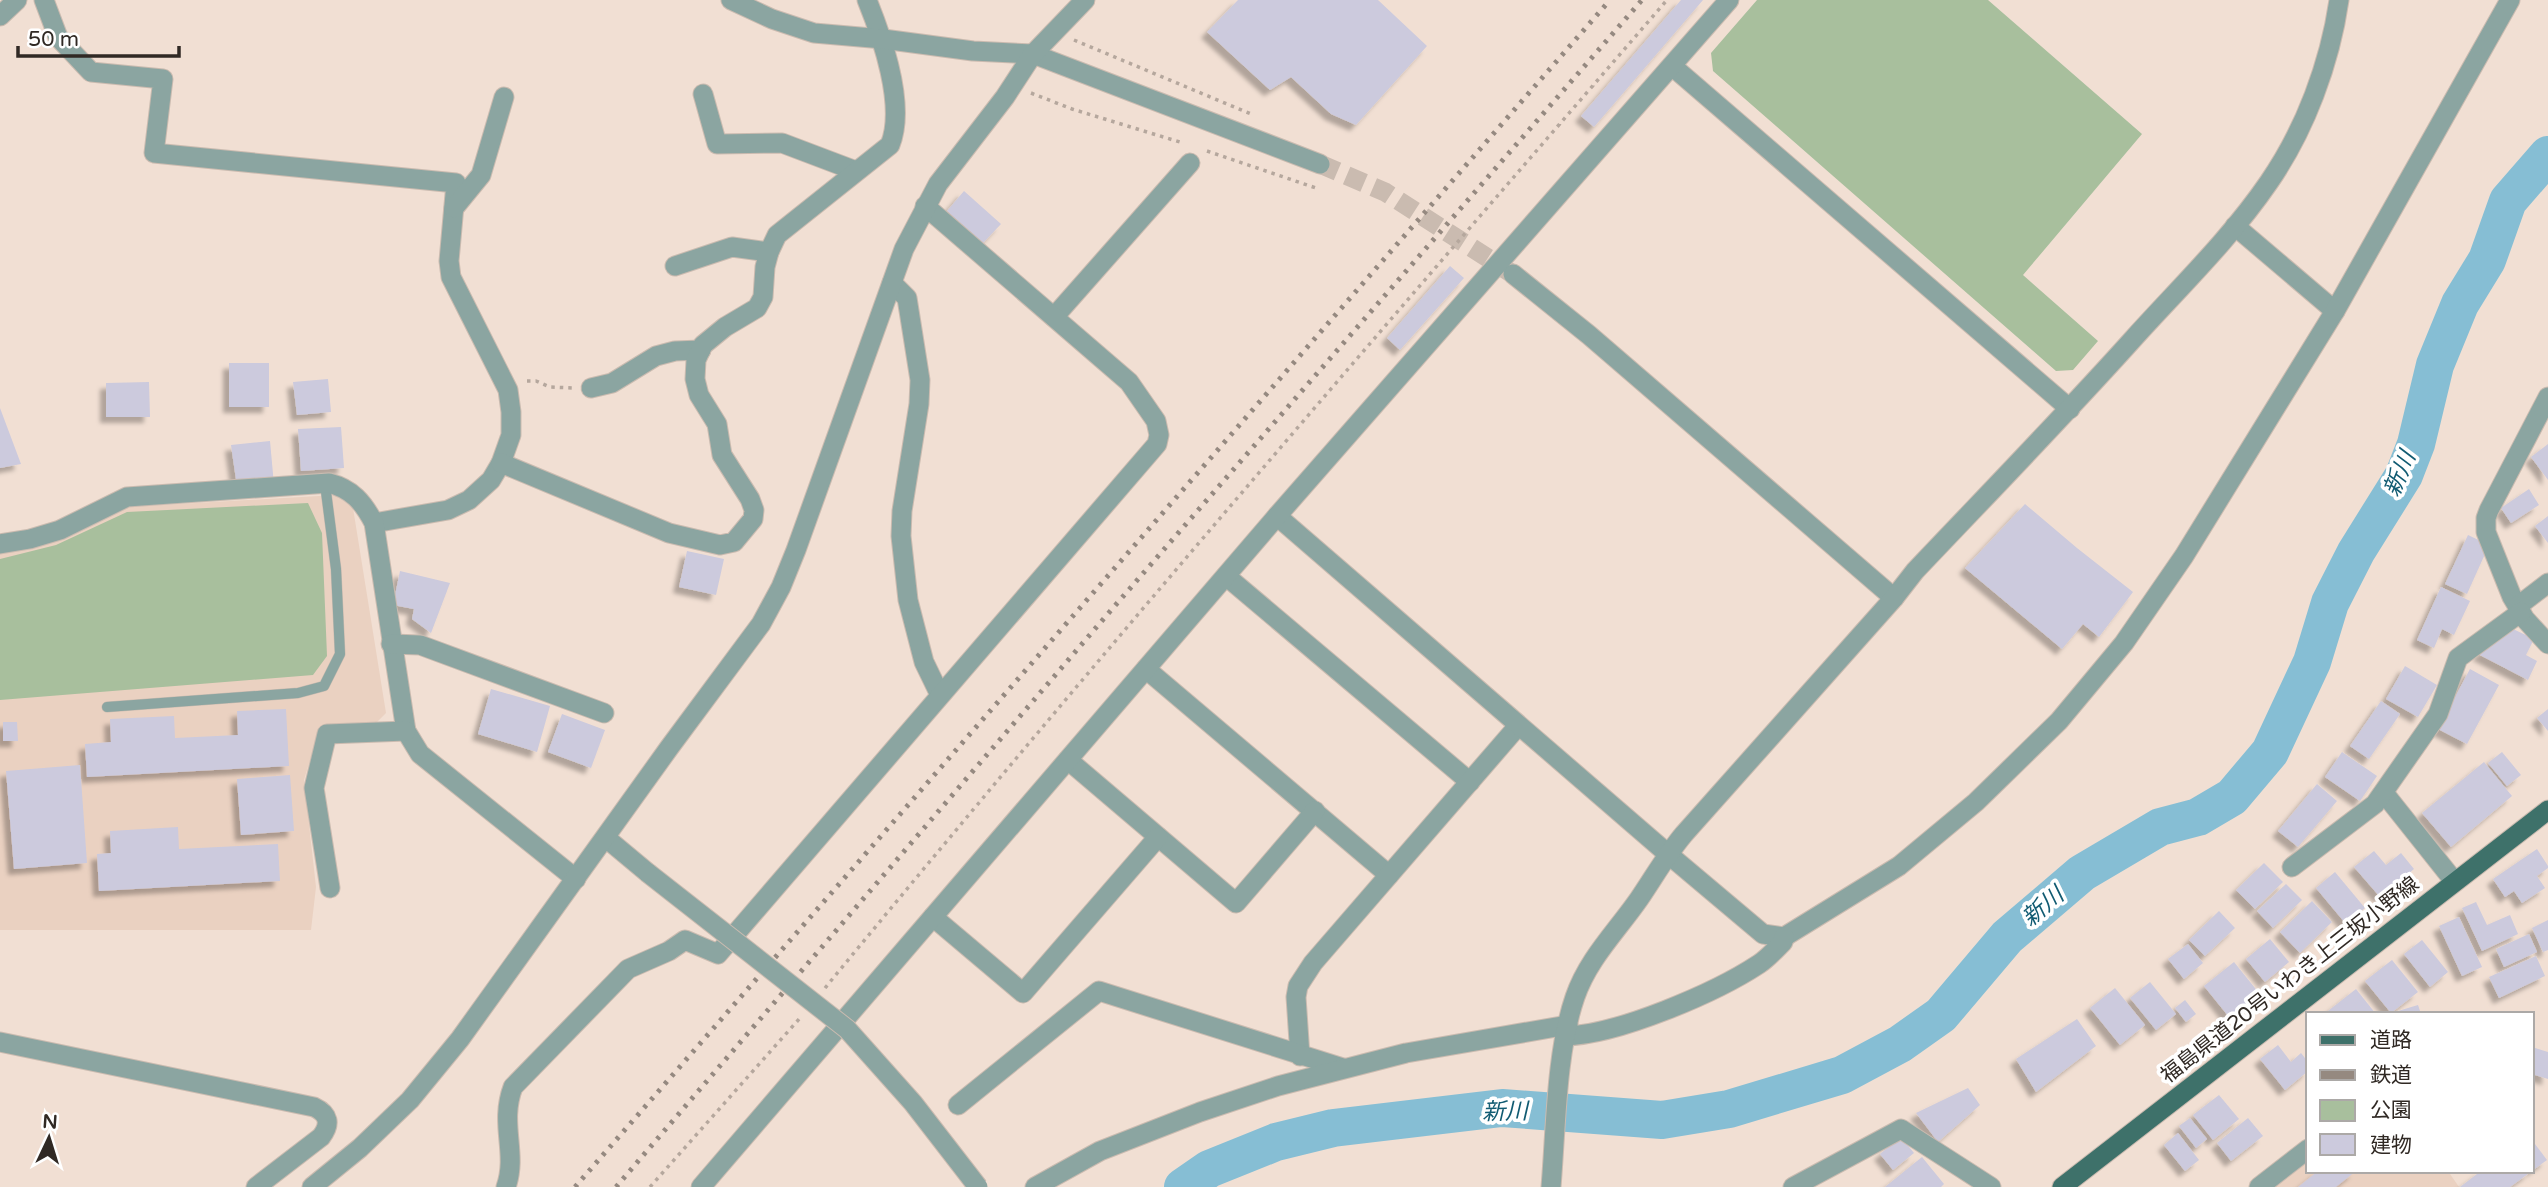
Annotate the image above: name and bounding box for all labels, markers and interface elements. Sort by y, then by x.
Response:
scale bar [18,14,178,58]
text: 50 m [28,27,79,52]
water label: 新川 [2378,445,2423,501]
street label: 福島県道20号いわき上三坂小野線 [2156,872,2424,1088]
water label: 新川 [2016,880,2072,933]
legend [2306,1012,2534,1173]
text: 道路 [2370,1028,2412,1053]
text: 鉄道 [2370,1063,2412,1088]
water label: 新川 [1482,1098,1531,1126]
text: 公園 [2370,1098,2412,1123]
north arrow [14,1103,84,1173]
text: N [42,1111,58,1134]
text: 建物 [2370,1133,2412,1158]

